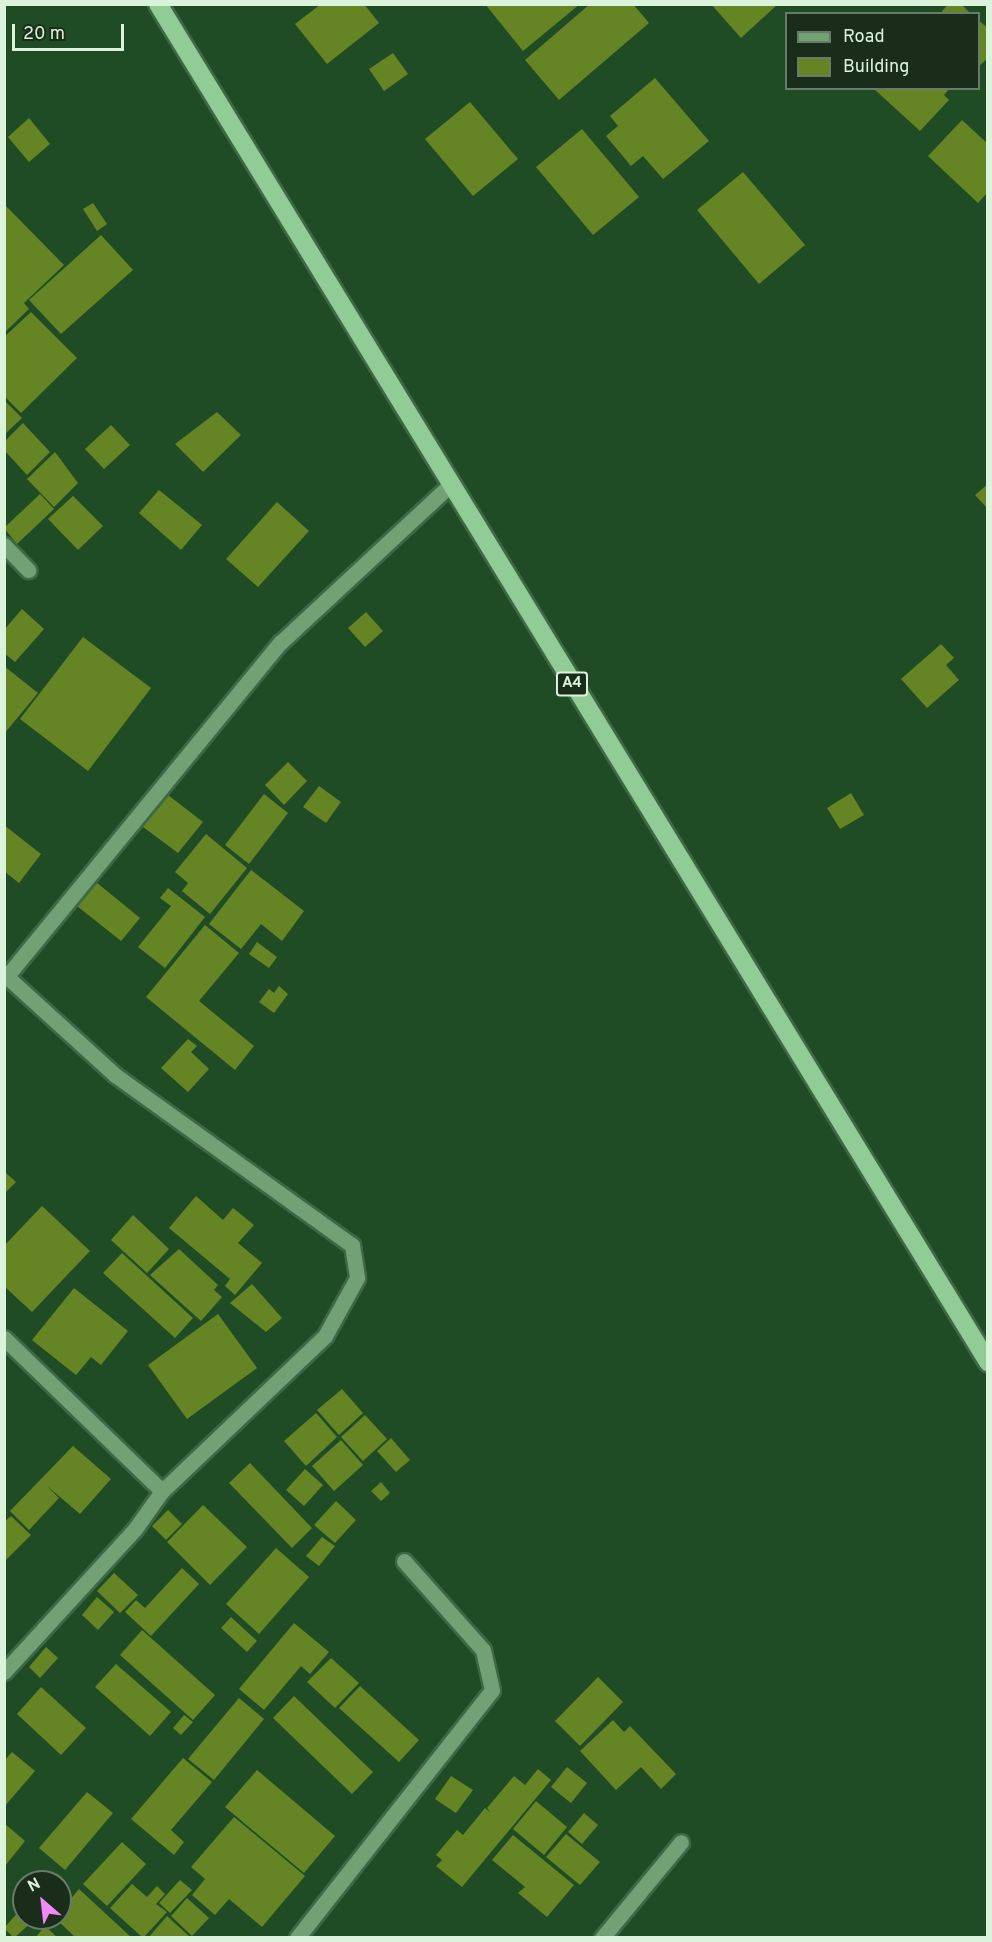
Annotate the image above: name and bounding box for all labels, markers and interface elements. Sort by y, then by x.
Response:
scale bar [15,12,128,50]
legend [785,12,980,90]
text: 20 m [23,23,65,46]
text: Road [843,26,885,49]
text: Building [843,56,909,79]
road number: A4 [556,672,588,696]
north arrow [12,1870,72,1930]
text: N [25,1874,44,1897]

